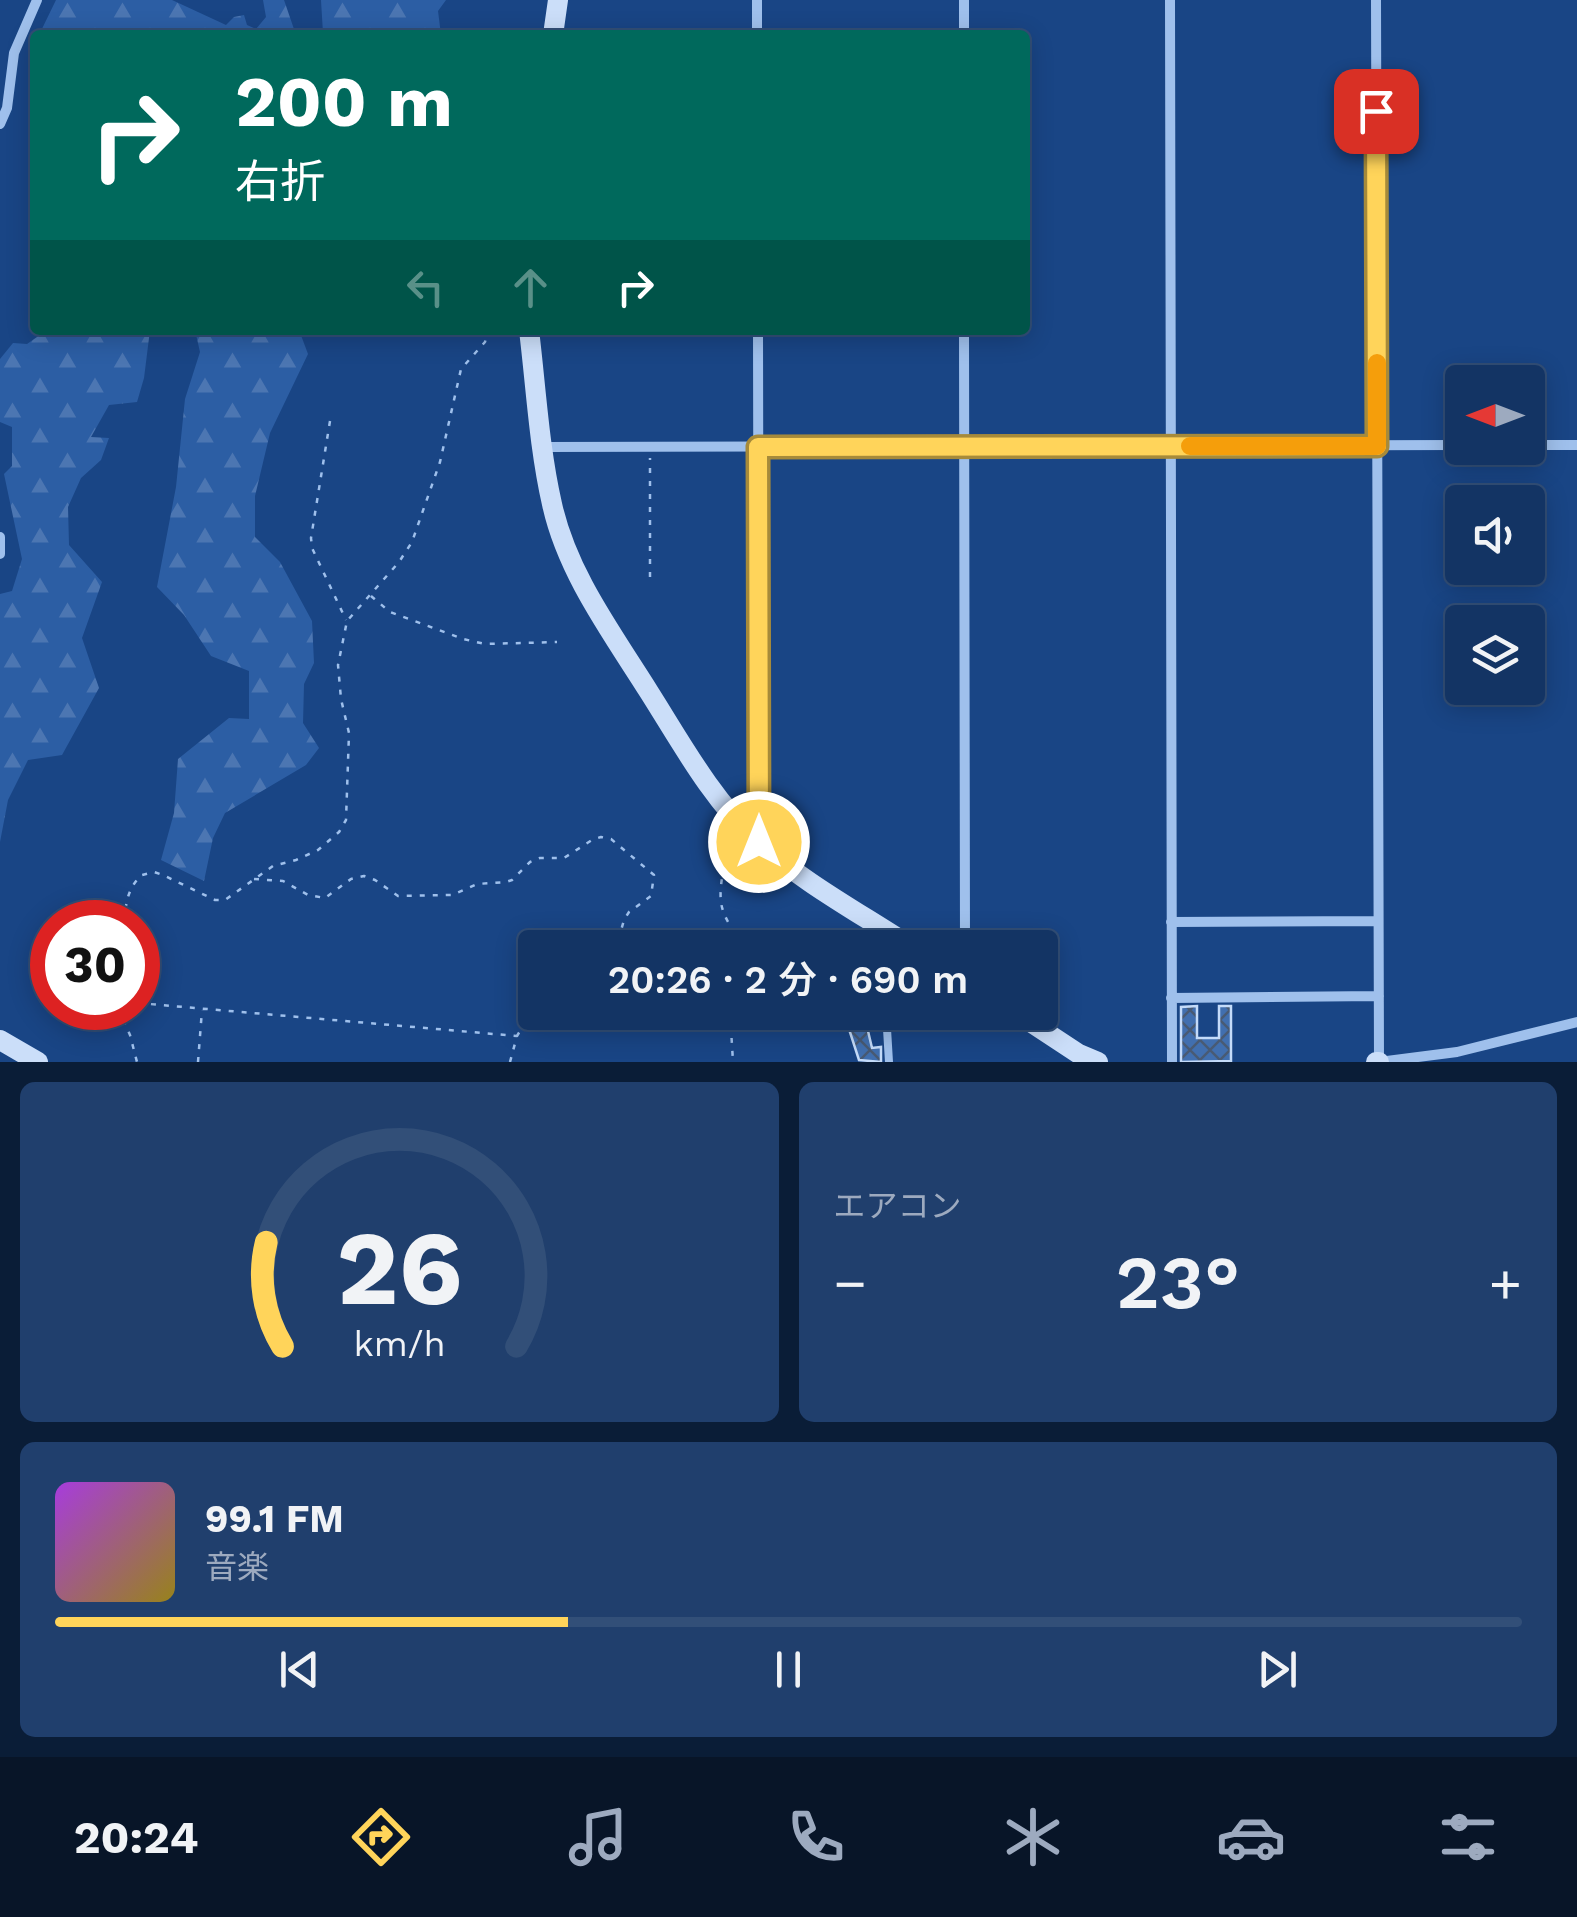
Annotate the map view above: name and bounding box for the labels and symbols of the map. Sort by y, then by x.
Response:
pin [1334,69,1419,154]
north arrow [1445,365,1545,465]
position arrow [707,790,811,894]
speed limit sign: 30 [30,900,160,1030]

